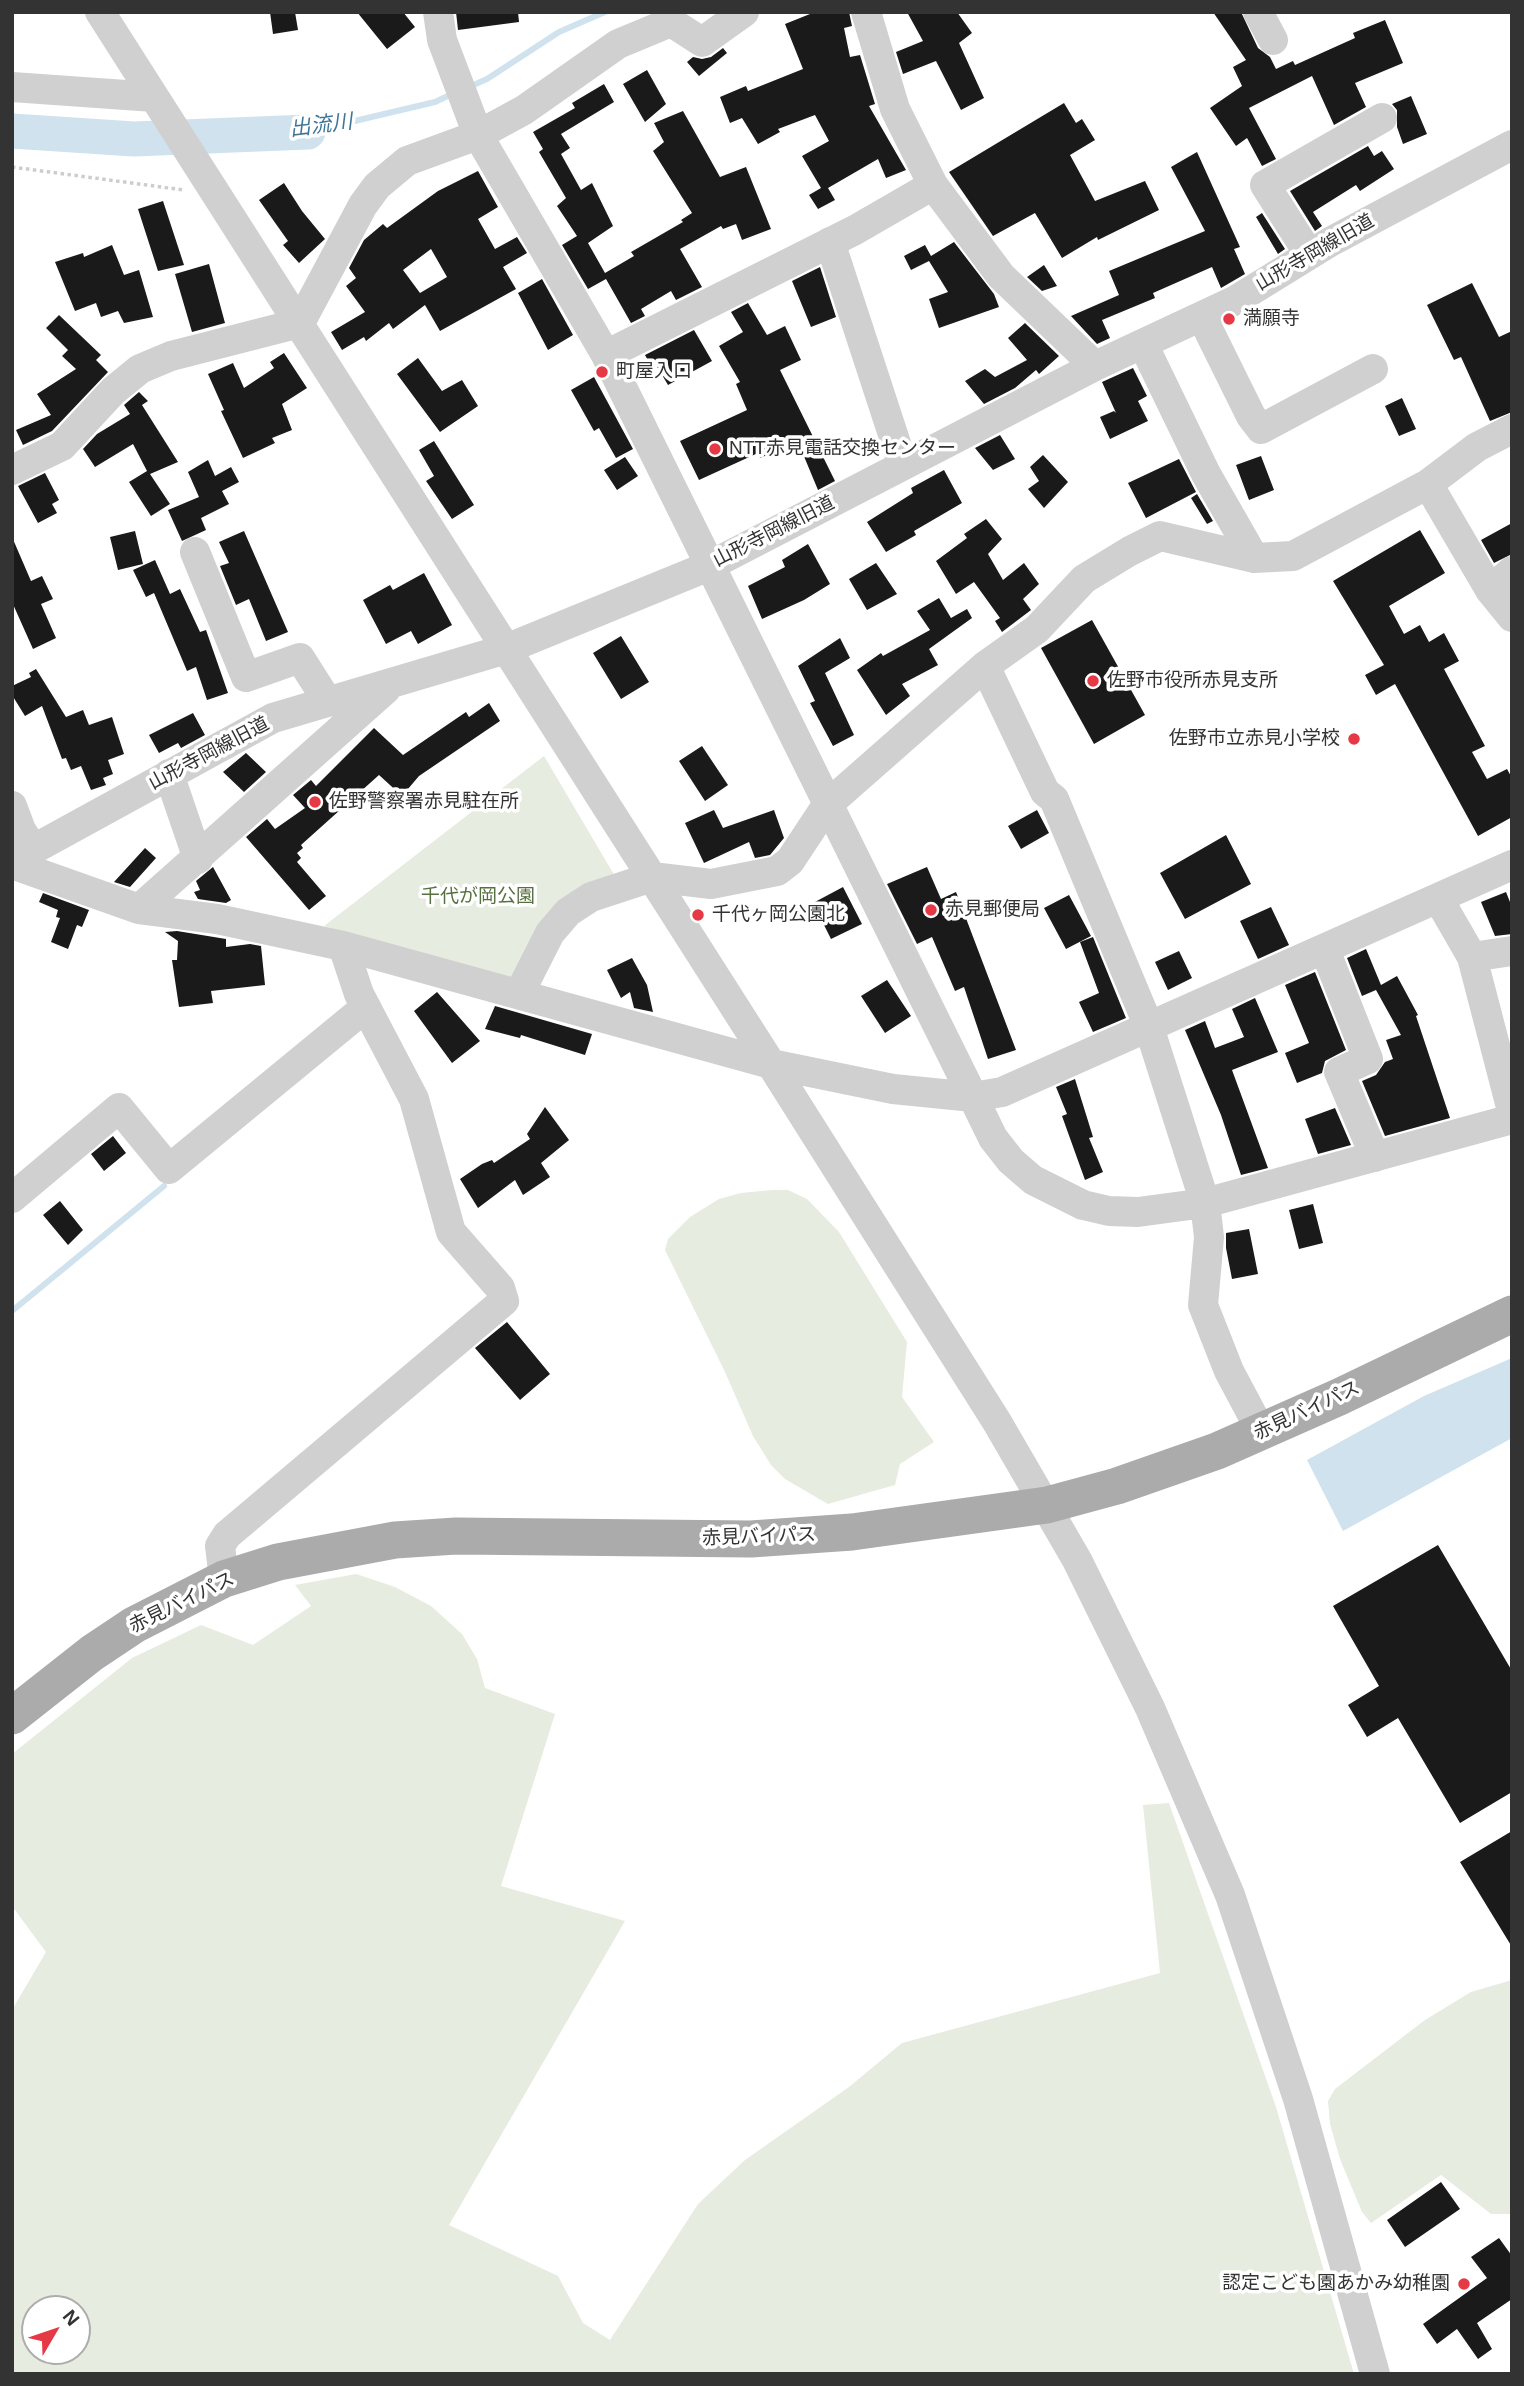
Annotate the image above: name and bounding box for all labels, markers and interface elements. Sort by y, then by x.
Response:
water label: 出流川 [288,110,354,142]
street label: 山形寺岡線旧道 [1252,210,1378,296]
place label: 満願寺 [1243,308,1300,330]
marker: 満願寺 [1221,311,1237,327]
place label: 町屋入口 [616,361,692,383]
marker: 町屋入口 [594,364,610,380]
place label: NTT赤見電話交換センター [729,438,956,460]
marker: NTT赤見電話交換センター [707,441,723,457]
street label: 山形寺岡線旧道 [710,492,838,572]
place label: 佐野市役所赤見支所 [1107,670,1278,692]
marker: 佐野市役所赤見支所 [1085,673,1101,689]
street label: 山形寺岡線旧道 [145,713,273,795]
place label: 佐野市立赤見小学校 [1169,728,1340,750]
marker: 佐野市立赤見小学校 [1346,731,1362,747]
place label: 佐野警察署赤見駐在所 [329,791,519,813]
marker: 佐野警察署赤見駐在所 [307,794,323,810]
park label: 千代が岡公園 [421,886,535,908]
place label: 赤見郵便局 [945,899,1040,921]
marker: 赤見郵便局 [923,902,939,918]
place label: 千代ヶ岡公園北 [712,904,845,926]
marker: 千代ヶ岡公園北 [690,907,706,923]
street label: 赤見バイパス [1251,1377,1363,1445]
street label: 赤見バイパス [702,1524,816,1550]
street label: 赤見バイパス [126,1568,238,1638]
place label: 認定こども園あかみ幼稚園 [1222,2273,1450,2295]
marker: 認定こども園あかみ幼稚園 [1456,2276,1472,2292]
north arrow [21,2295,91,2365]
text: N [59,2306,84,2330]

